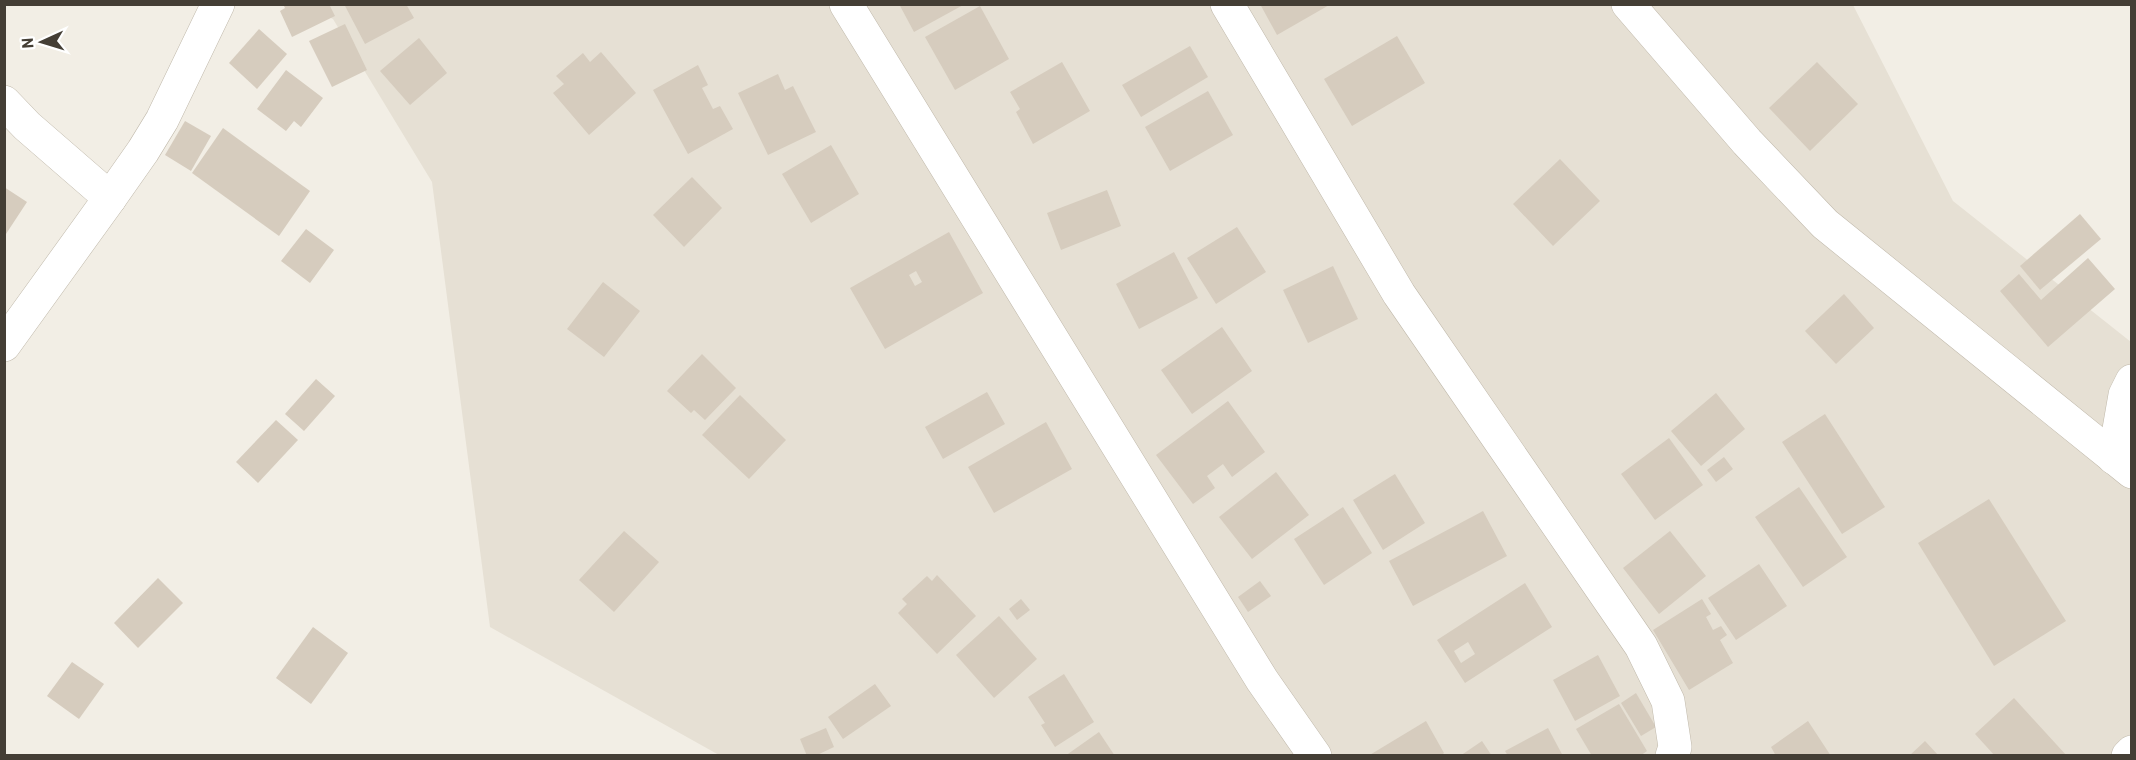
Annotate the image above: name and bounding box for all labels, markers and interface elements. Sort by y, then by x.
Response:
north arrow [12,12,72,72]
text: N [17,37,36,49]

